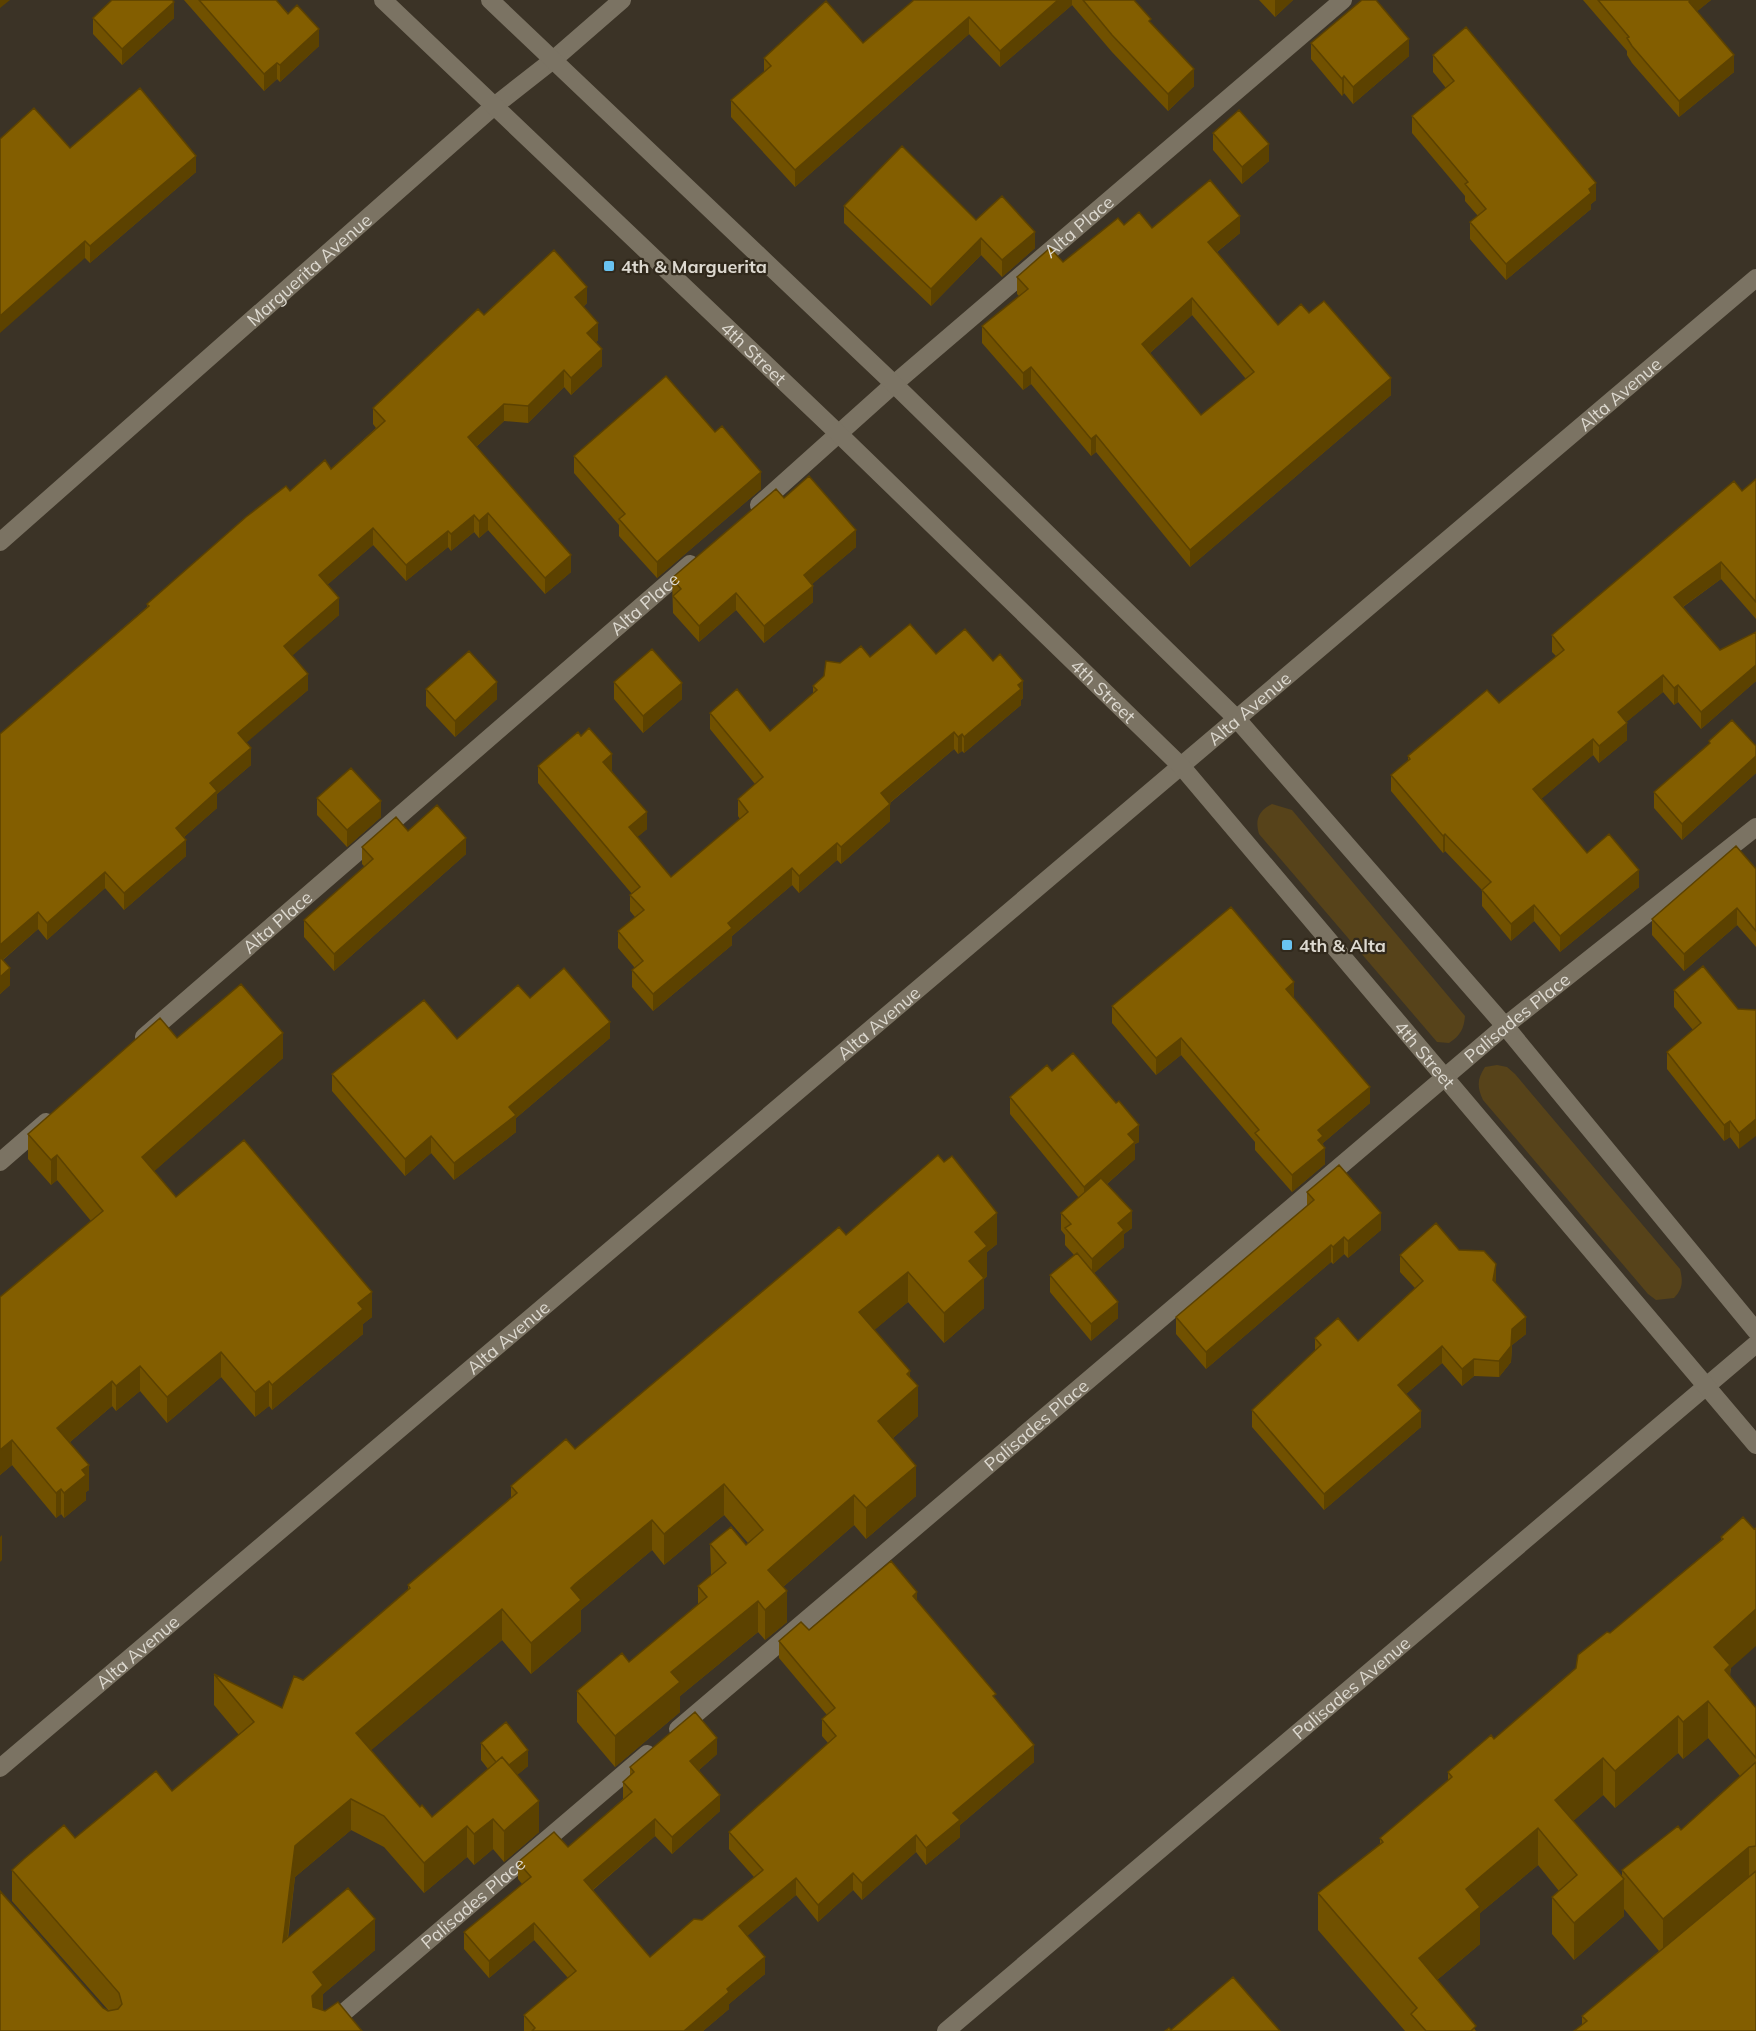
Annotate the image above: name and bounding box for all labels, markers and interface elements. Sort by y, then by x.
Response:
street label: Alta Place [1039,190,1118,263]
street label: Marguerita Avenue [242,208,376,331]
place label: 4th & Marguerita [621,255,767,278]
marker: 4th & Marguerita [602,259,616,273]
street label: 4th Street [716,316,792,390]
street label: Alta Avenue [1573,352,1666,436]
street label: Alta Place [605,567,684,640]
street label: 4th Street [1066,654,1141,728]
street label: Alta Avenue [1203,666,1295,750]
street label: Alta Place [237,885,317,958]
place label: 4th & Alta [1299,934,1386,957]
marker: 4th & Alta [1280,938,1294,952]
street label: Palisades Place [1459,968,1575,1067]
street label: Alta Avenue [832,981,925,1064]
street label: 4th Street [1390,1015,1461,1093]
street label: Alta Avenue [461,1295,554,1379]
street label: Palisades Place [979,1374,1093,1475]
street label: Alta Avenue [91,1610,184,1693]
street label: Palisades Avenue [1287,1631,1415,1744]
street label: Palisades Place [416,1852,530,1953]

